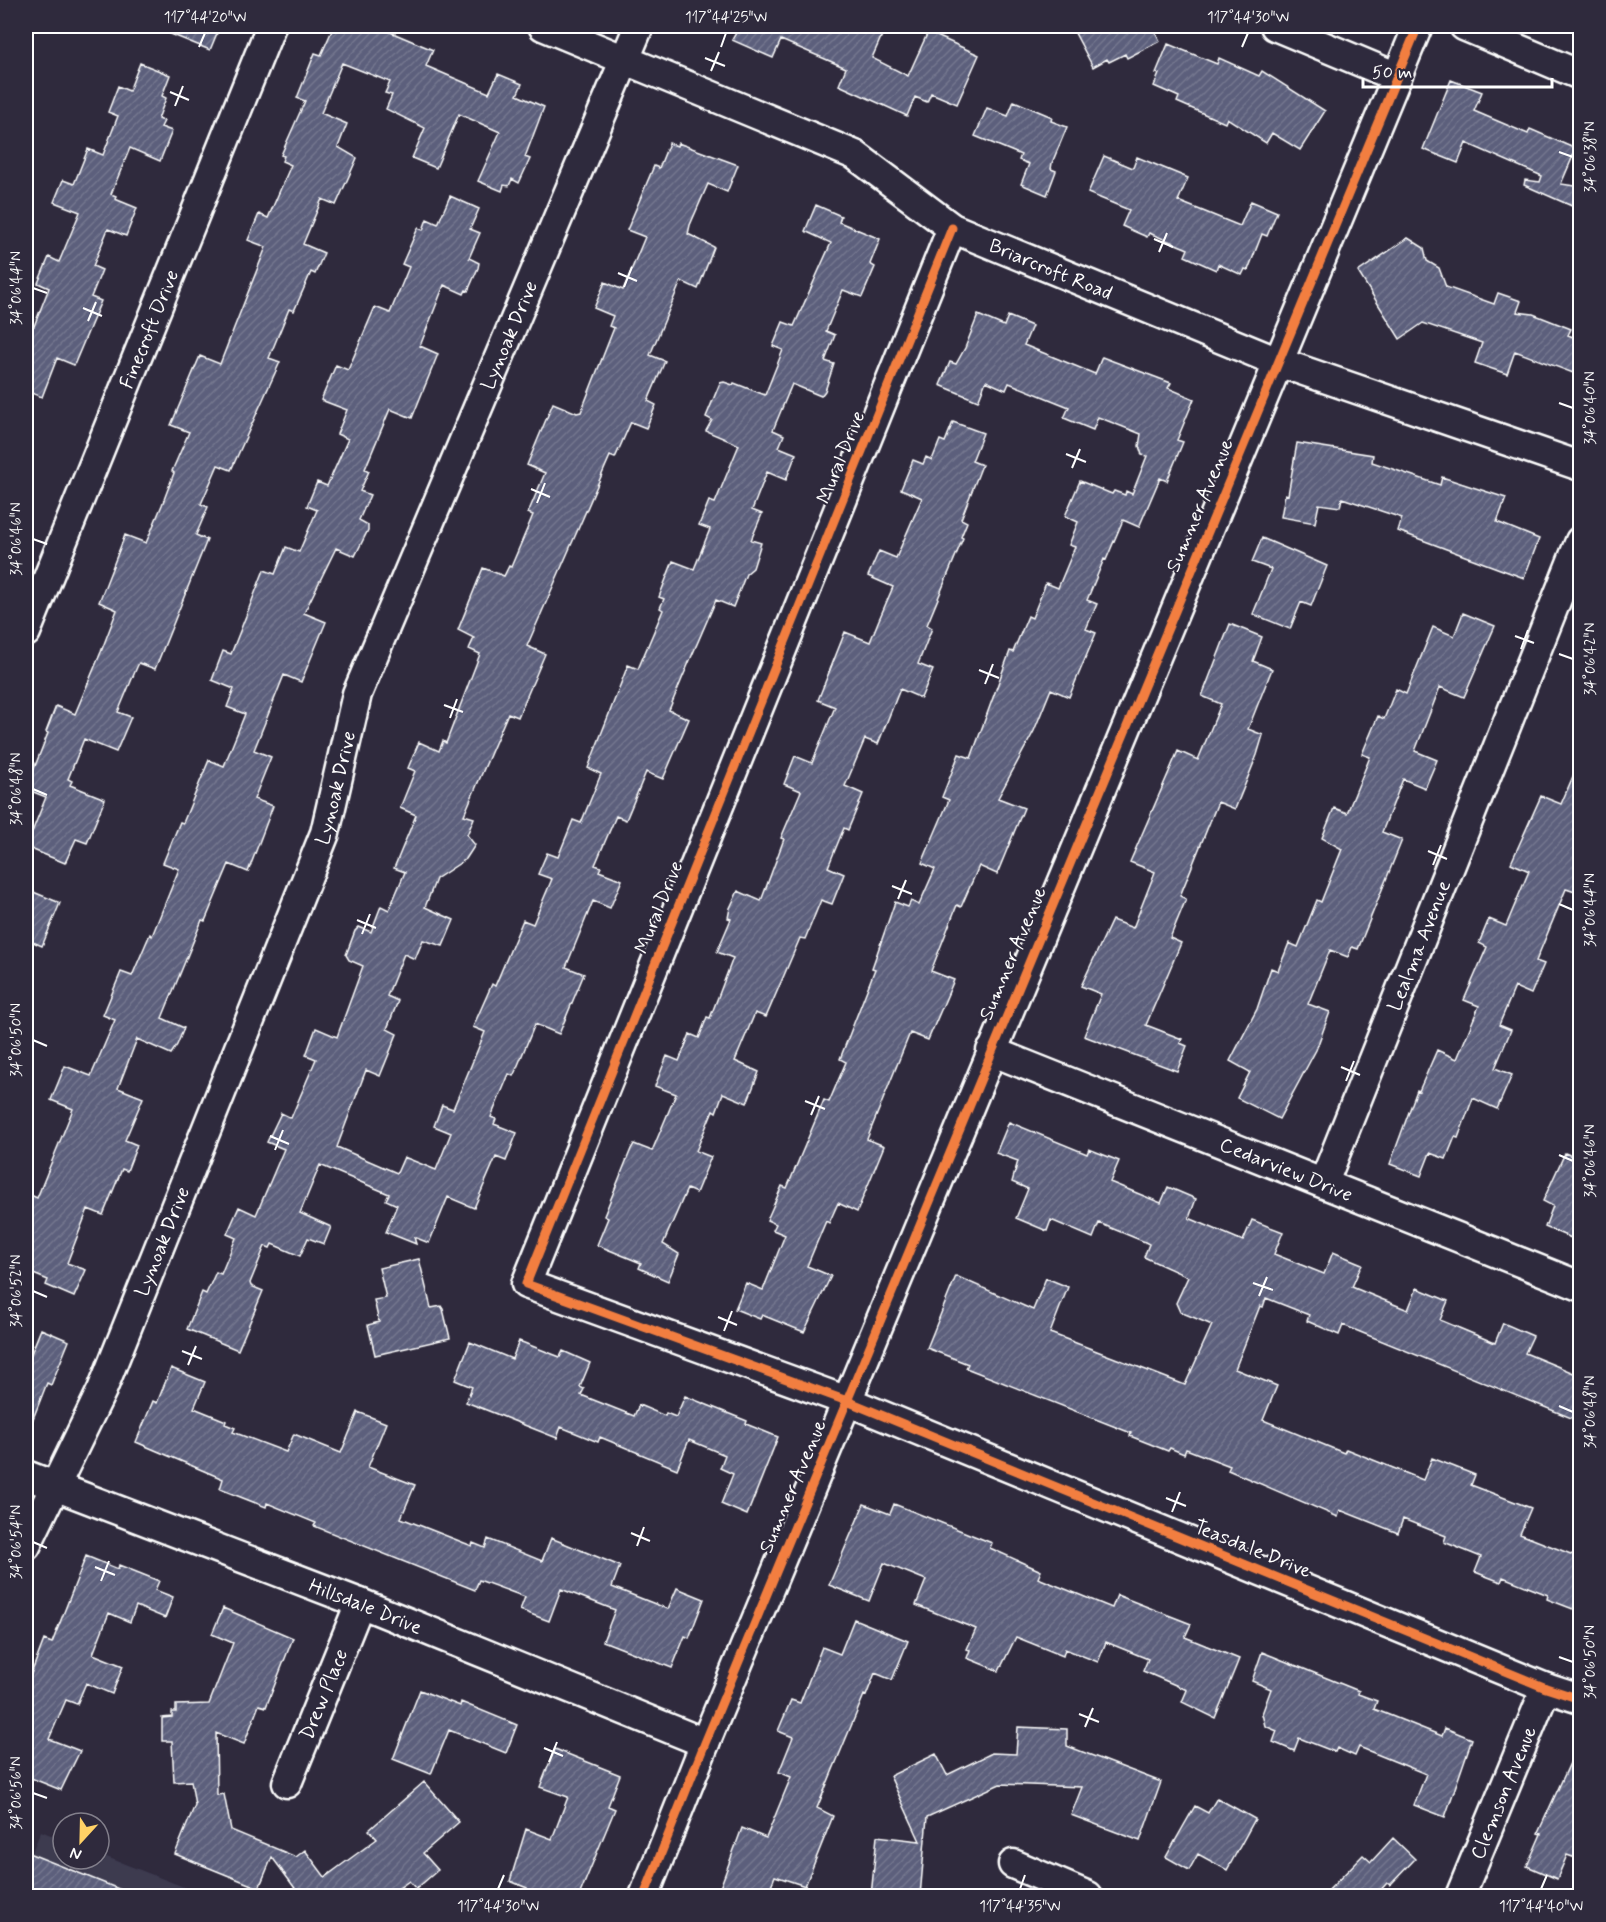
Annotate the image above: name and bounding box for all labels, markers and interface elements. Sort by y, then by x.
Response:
text: 117°44'20"W [164,8,246,28]
text: 117°44'25"W [685,8,767,28]
text: 117°44'30"W [1207,8,1289,28]
scale bar [1363,51,1552,89]
text: 50 m [1372,61,1412,85]
text: 34°06'38"N [1581,121,1601,193]
street label: Briarcroft Road [985,233,1116,307]
text: 34°06'44"N [7,251,27,325]
street label: Finecroft Drive [114,266,186,393]
street label: Lynoak Drive [475,277,545,394]
text: 34°06'40"N [1581,371,1601,445]
street label: Mural Drive [811,407,872,508]
street label: Sumner Avenue [1160,435,1241,576]
text: 34°06'46"N [7,502,27,576]
text: 34°06'42"N [1581,623,1601,695]
street label: Lynoak Drive [310,729,363,849]
text: 34°06'48"N [7,752,27,826]
street label: Mural Drive [629,857,690,958]
text: 34°06'44"N [1581,873,1601,947]
street label: Lealma Avenue [1382,876,1458,1015]
street label: Sumner Avenue [973,883,1054,1024]
text: 34°06'50"N [7,1003,27,1077]
text: 34°06'46"N [1581,1124,1601,1198]
street label: Cedarview Drive [1215,1132,1356,1209]
street label: Lynoak Drive [129,1183,197,1300]
text: 34°06'52"N [7,1254,27,1328]
text: 34°06'48"N [1581,1375,1601,1449]
street label: Sumner Avenue [753,1416,834,1557]
text: 34°06'54"N [7,1505,27,1579]
street label: Teasdale Drive [1190,1514,1315,1585]
street label: Hillsdale Drive [305,1573,426,1642]
text: 34°06'50"N [1581,1625,1601,1699]
street label: Drew Place [294,1645,355,1744]
street label: Clemson Avenue [1465,1722,1544,1864]
text: 34°06'56"N [7,1756,27,1830]
north arrow [51,1811,111,1871]
text: N [67,1842,85,1865]
text: 117°44'30"W [457,1897,539,1917]
text: 117°44'35"W [979,1897,1061,1917]
text: 117°44'40"W [1499,1897,1583,1917]

